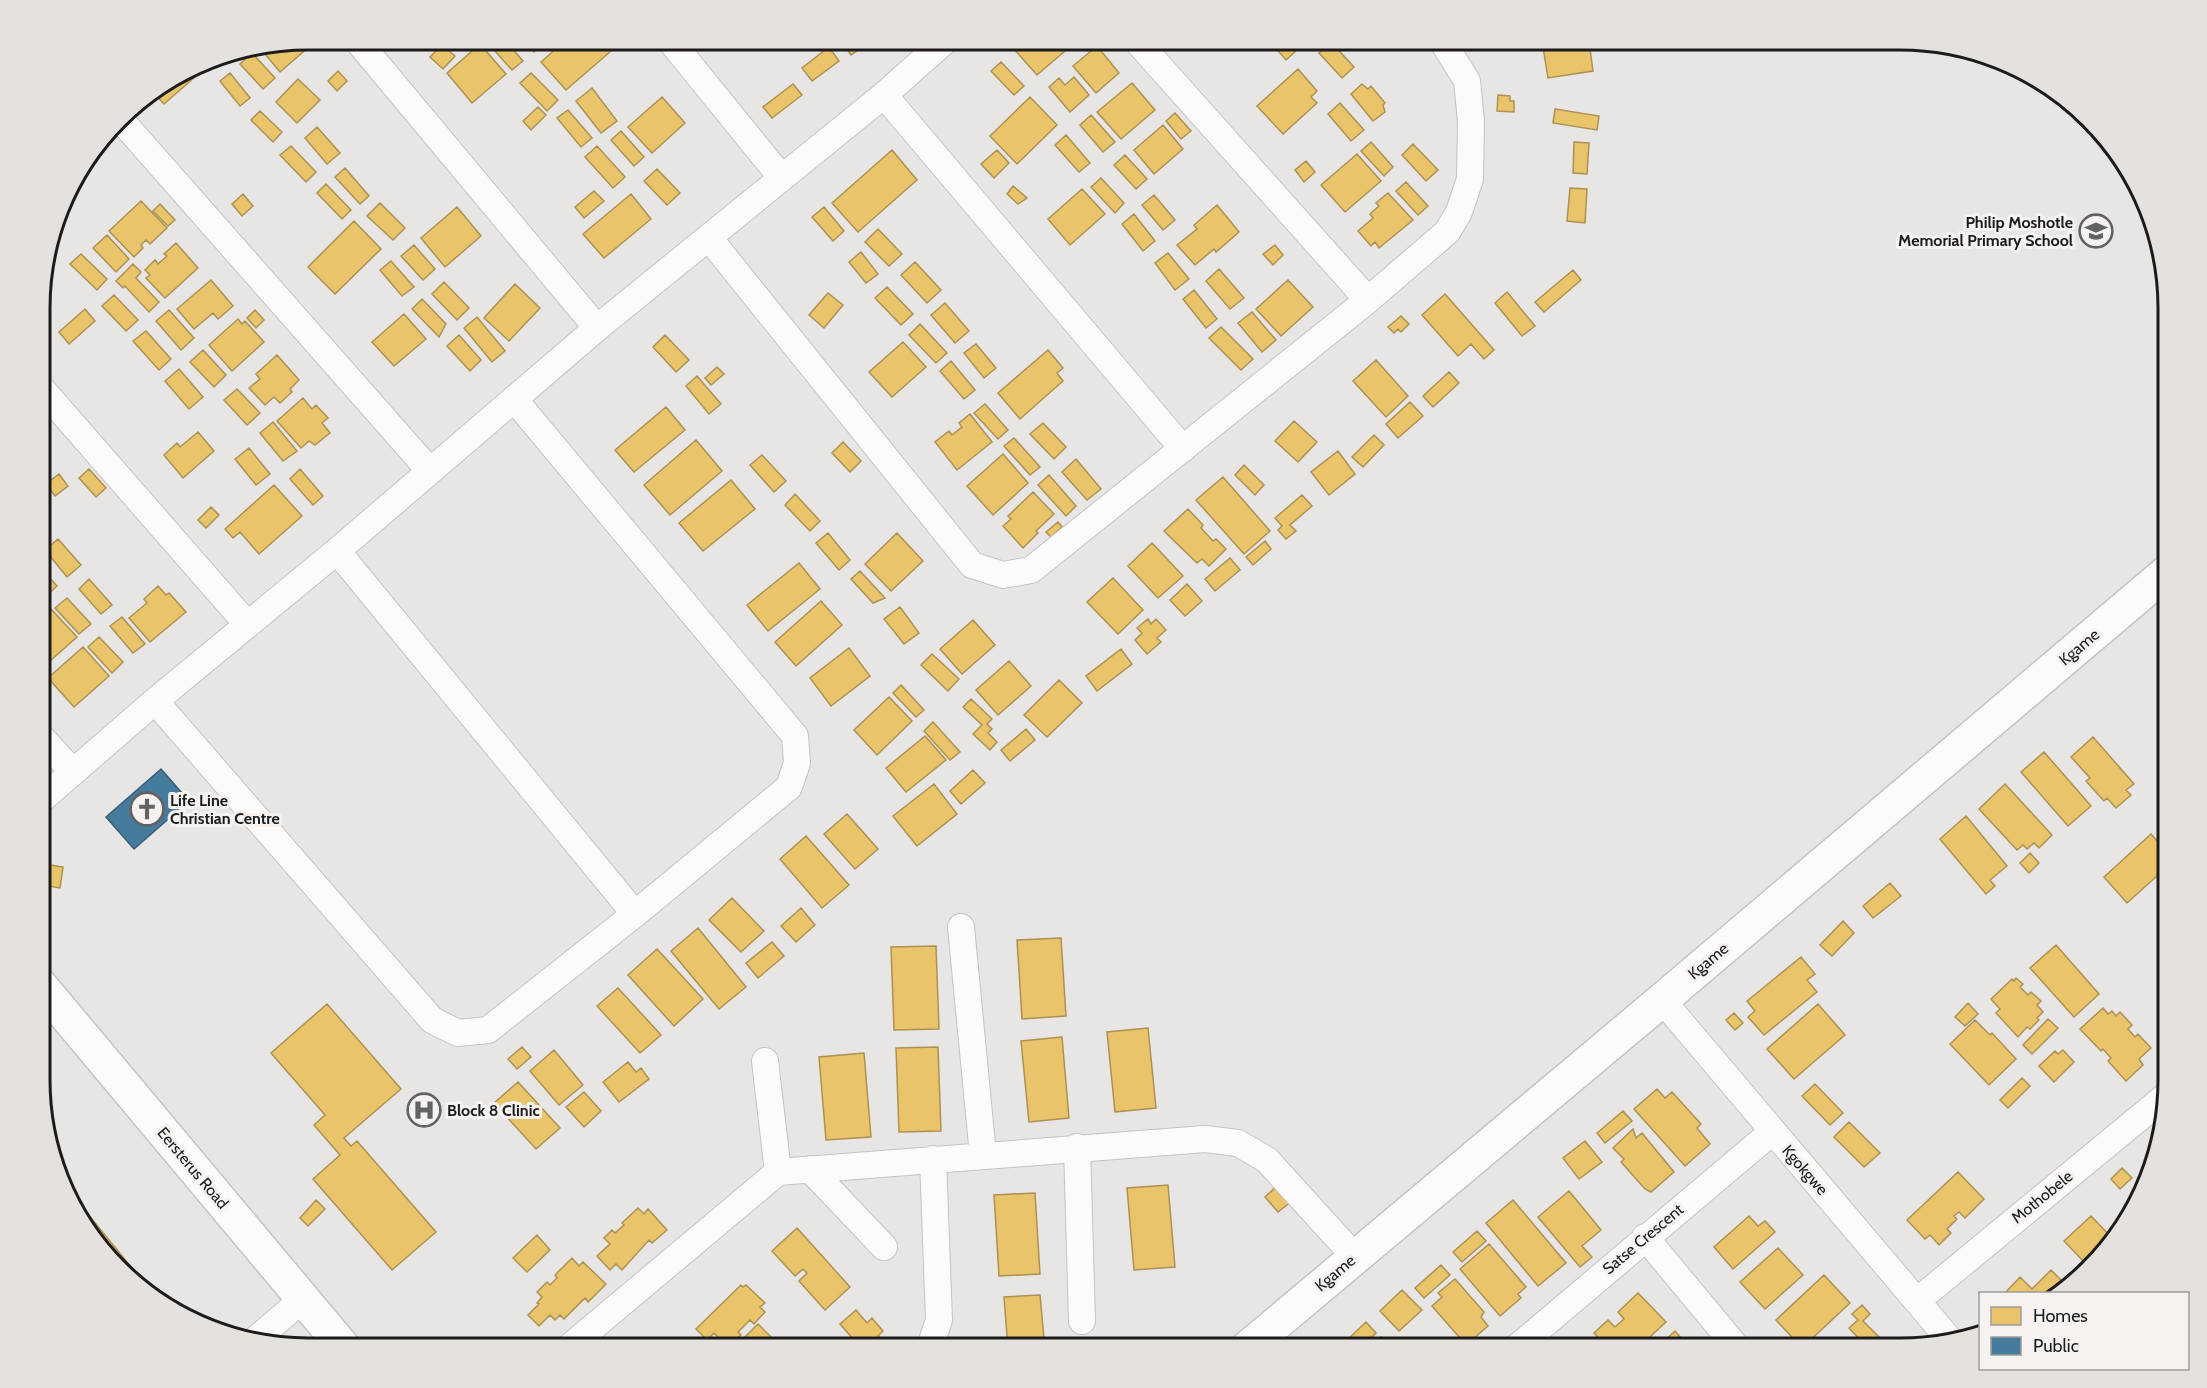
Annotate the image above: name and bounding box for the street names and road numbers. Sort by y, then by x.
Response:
street label: Kgame [2055,625,2103,669]
street label: Kgame [1684,939,1732,983]
street label: Eersterus Road [153,1123,233,1213]
street label: Kgokgwe [1778,1141,1832,1199]
street label: Mothobele [2008,1167,2076,1227]
street label: Satse Crescent [1599,1199,1688,1278]
street label: Kgame [1311,1251,1359,1295]

